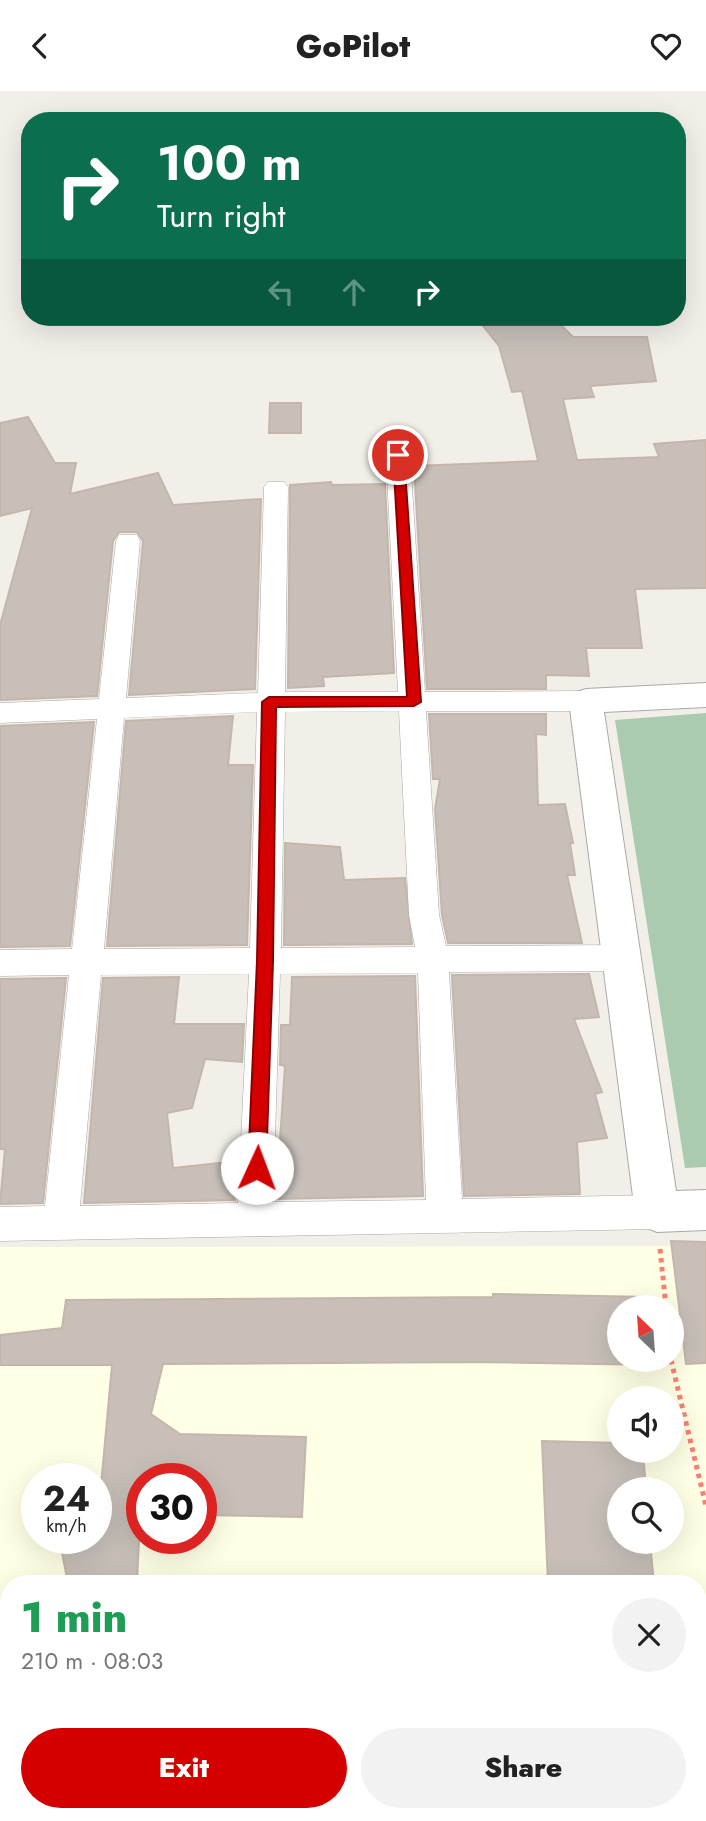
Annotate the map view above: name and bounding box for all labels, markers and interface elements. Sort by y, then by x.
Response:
text: GoPilot [296,23,410,69]
icon: back [21,27,59,65]
icon: heart [647,27,685,65]
text: 100 m [157,128,302,198]
icon: right [42,140,133,231]
text: Turn right [157,193,286,239]
icon: left [262,273,300,311]
icon: ahead [335,273,373,311]
icon: right [408,273,446,311]
pin [368,425,428,485]
icon: arrive [379,436,417,474]
position arrow [220,1131,294,1205]
north arrow [607,1295,684,1372]
map controls [607,1295,684,1554]
button: sound [607,1386,684,1463]
speed limit sign: 30 [126,1463,217,1554]
text: 24 [43,1474,90,1524]
button: search [607,1477,684,1554]
text: km/h [46,1513,87,1539]
text: 1 min [21,1587,127,1648]
button: close [612,1598,686,1672]
text: 210 m · 08:03 [21,1644,163,1678]
button: Exit [21,1728,347,1808]
button: Share [361,1728,686,1808]

